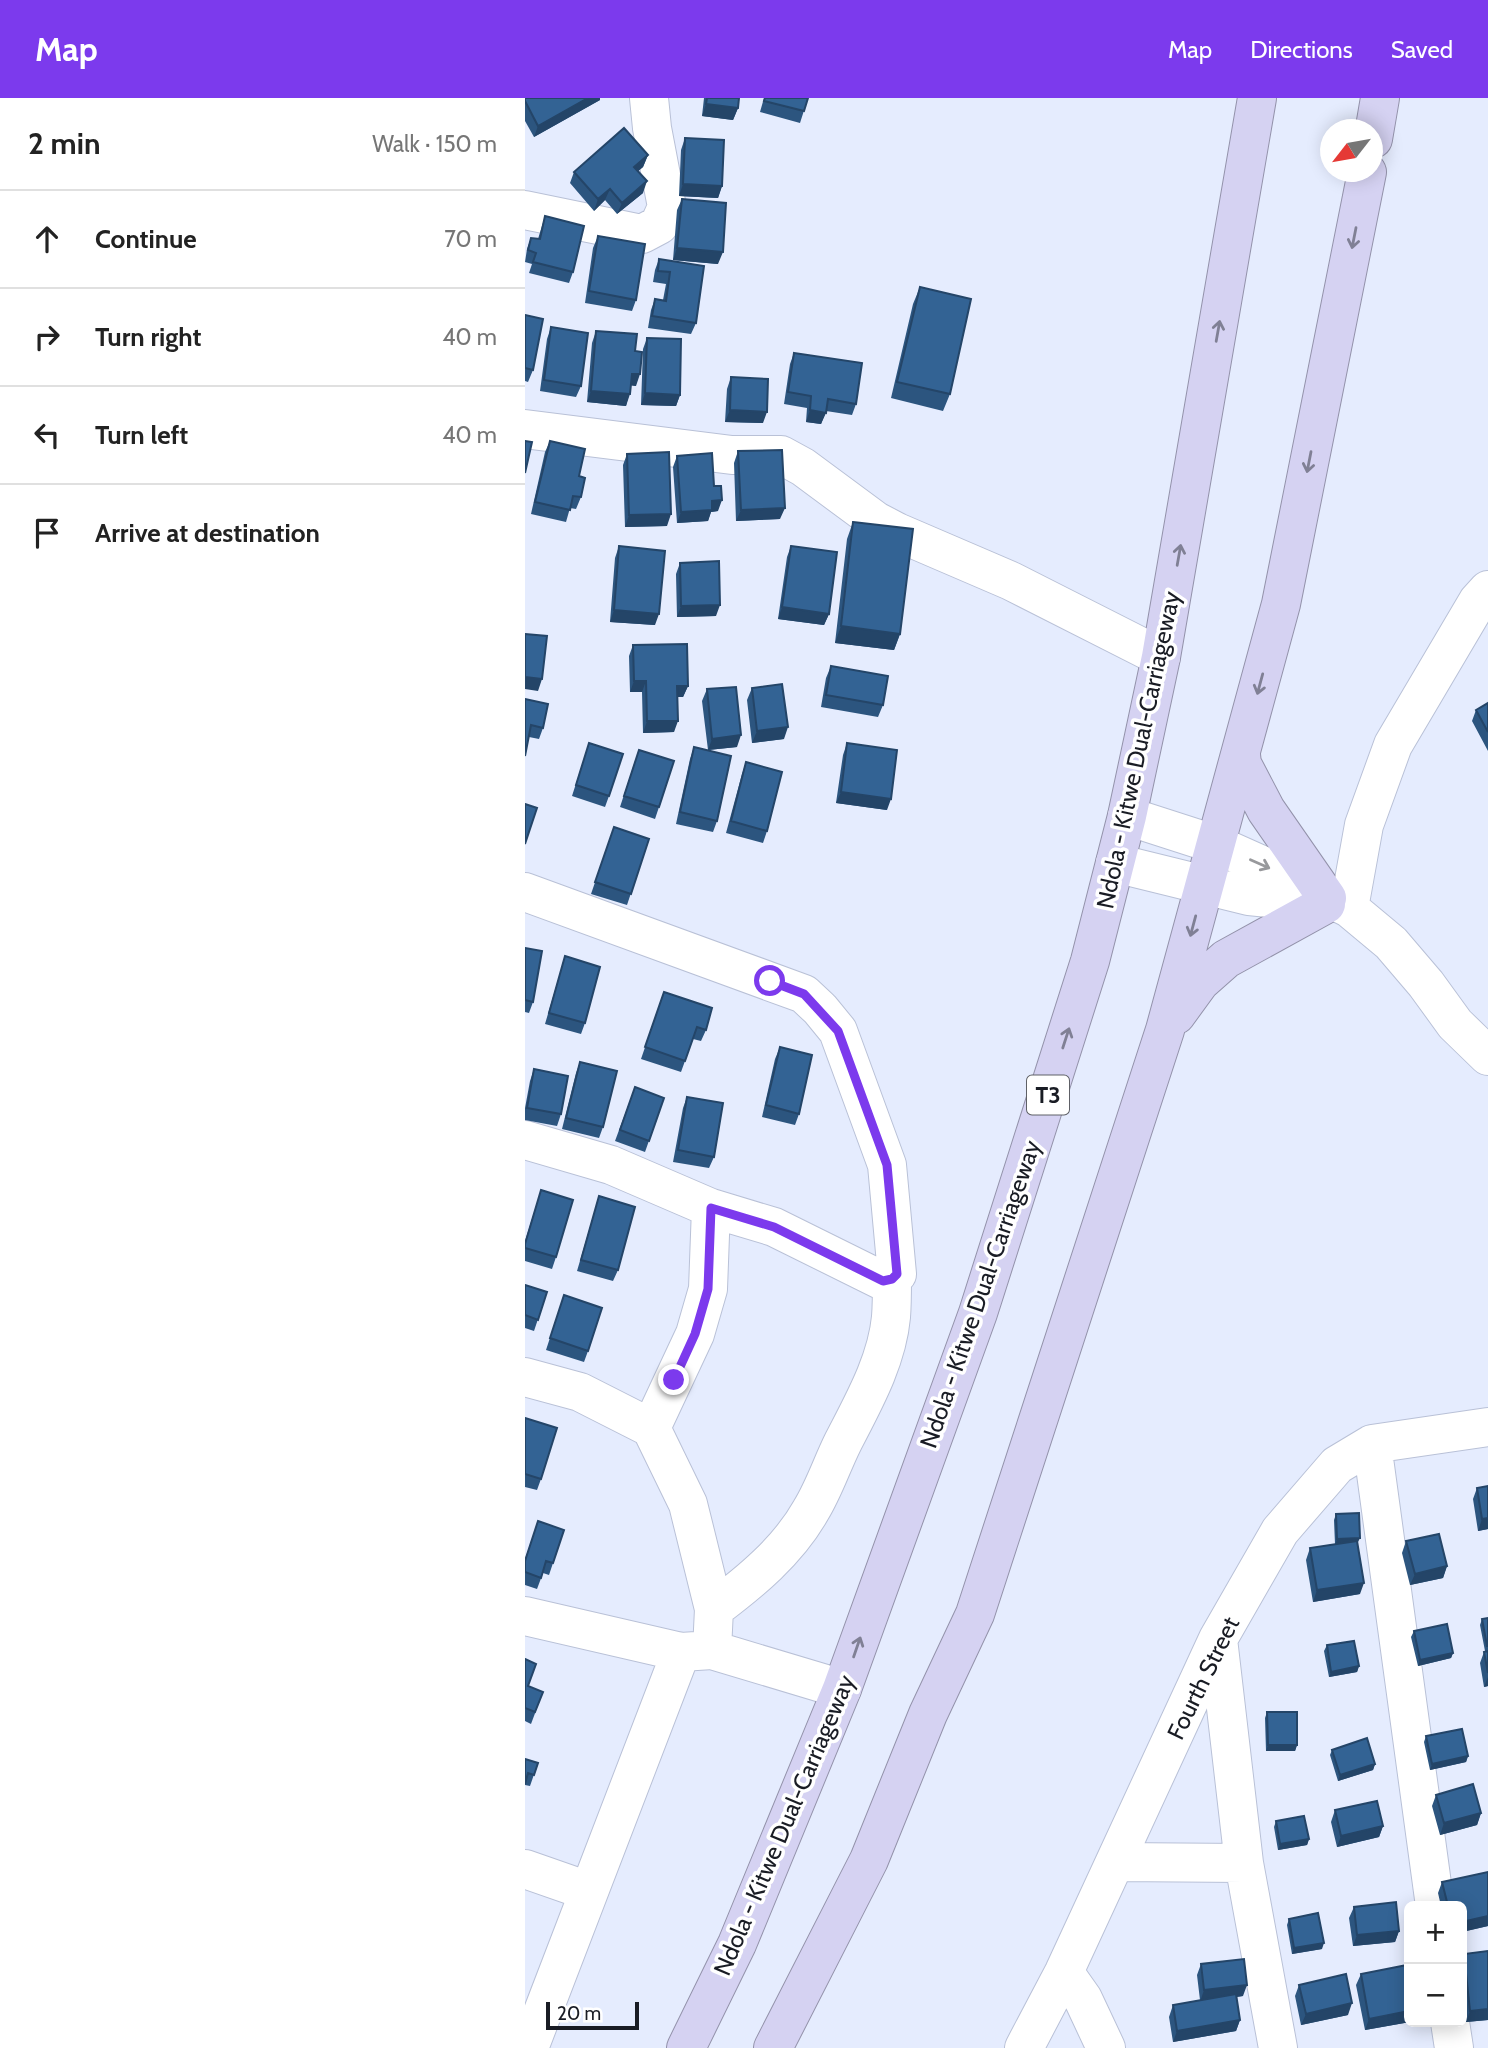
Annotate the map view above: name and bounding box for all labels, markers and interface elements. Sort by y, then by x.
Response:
text: Map [35,29,98,69]
text: Map [1168,35,1212,64]
text: Directions [1250,35,1353,64]
text: Saved [1391,35,1453,64]
north arrow [1320,119,1383,182]
text: 2 min [28,125,100,162]
text: Walk · 150 m [372,130,497,158]
icon: ahead [28,220,66,258]
text: Continue [95,223,197,255]
text: 70 m [444,225,497,253]
one-way arrow [1346,226,1360,249]
icon: right [28,318,66,356]
one-way arrow [1211,320,1225,343]
text: Turn right [95,321,201,353]
text: 40 m [442,323,497,351]
icon: left [28,416,66,454]
text: Turn left [95,419,188,451]
text: 40 m [442,421,497,449]
one-way arrow [1302,450,1316,473]
icon: arrive [28,514,66,552]
text: Arrive at destination [95,517,320,549]
one-way arrow [1173,544,1186,567]
street label: Ndola - Kitwe Dual-Carriageway [1090,589,1186,911]
one-way arrow [1253,672,1266,694]
one-way arrow [1249,858,1270,871]
one-way arrow [1186,915,1199,937]
route start [754,965,785,996]
one-way arrow [1060,1028,1073,1050]
road number: T3 [1027,1076,1069,1114]
street label: Ndola - Kitwe Dual-Carriageway [914,1136,1046,1452]
route end [658,1364,689,1395]
street label: Fourth Street [1161,1612,1245,1744]
one-way arrow [852,1637,864,1659]
street label: Ndola - Kitwe Dual-Carriageway [707,1670,861,1980]
map controls [1404,1901,1467,2027]
button: + [1404,1901,1467,1964]
button: − [1404,1964,1467,2027]
scale bar [546,1999,639,2031]
text: 20 m [557,2002,601,2025]

